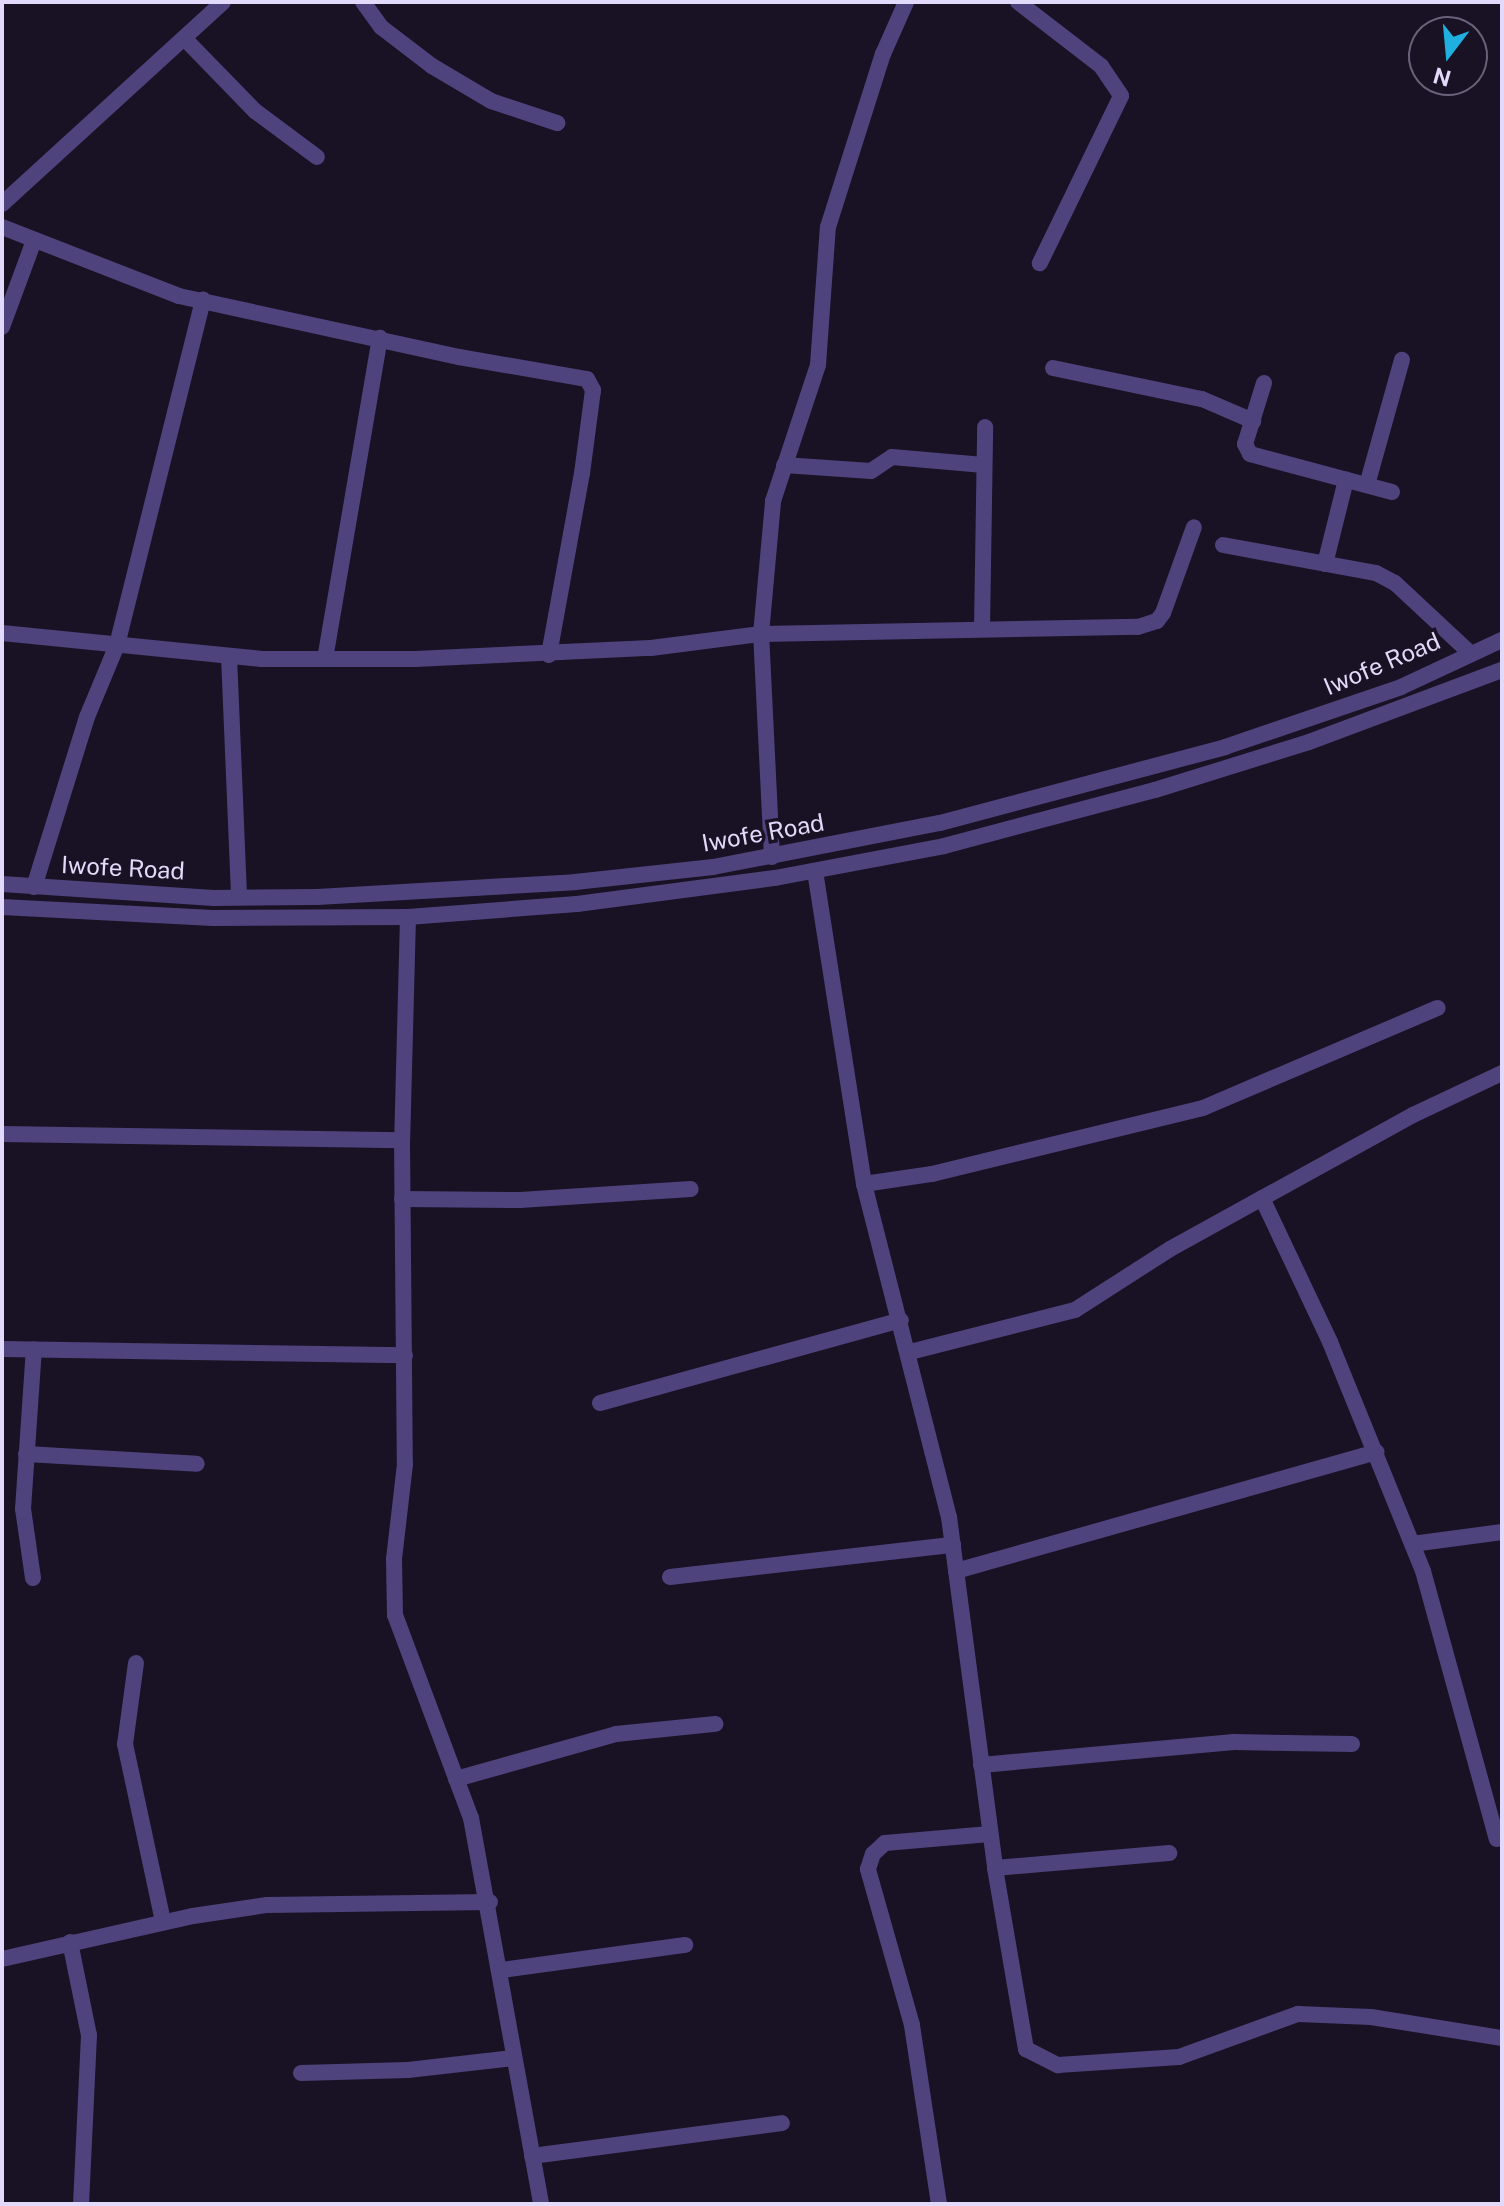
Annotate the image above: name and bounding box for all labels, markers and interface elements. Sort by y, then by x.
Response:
north arrow [1408,16,1488,96]
text: N [1430,62,1454,92]
street label: Iwofe Road [1319,627,1445,701]
street label: Iwofe Road [699,808,827,858]
street label: Iwofe Road [60,850,186,886]

